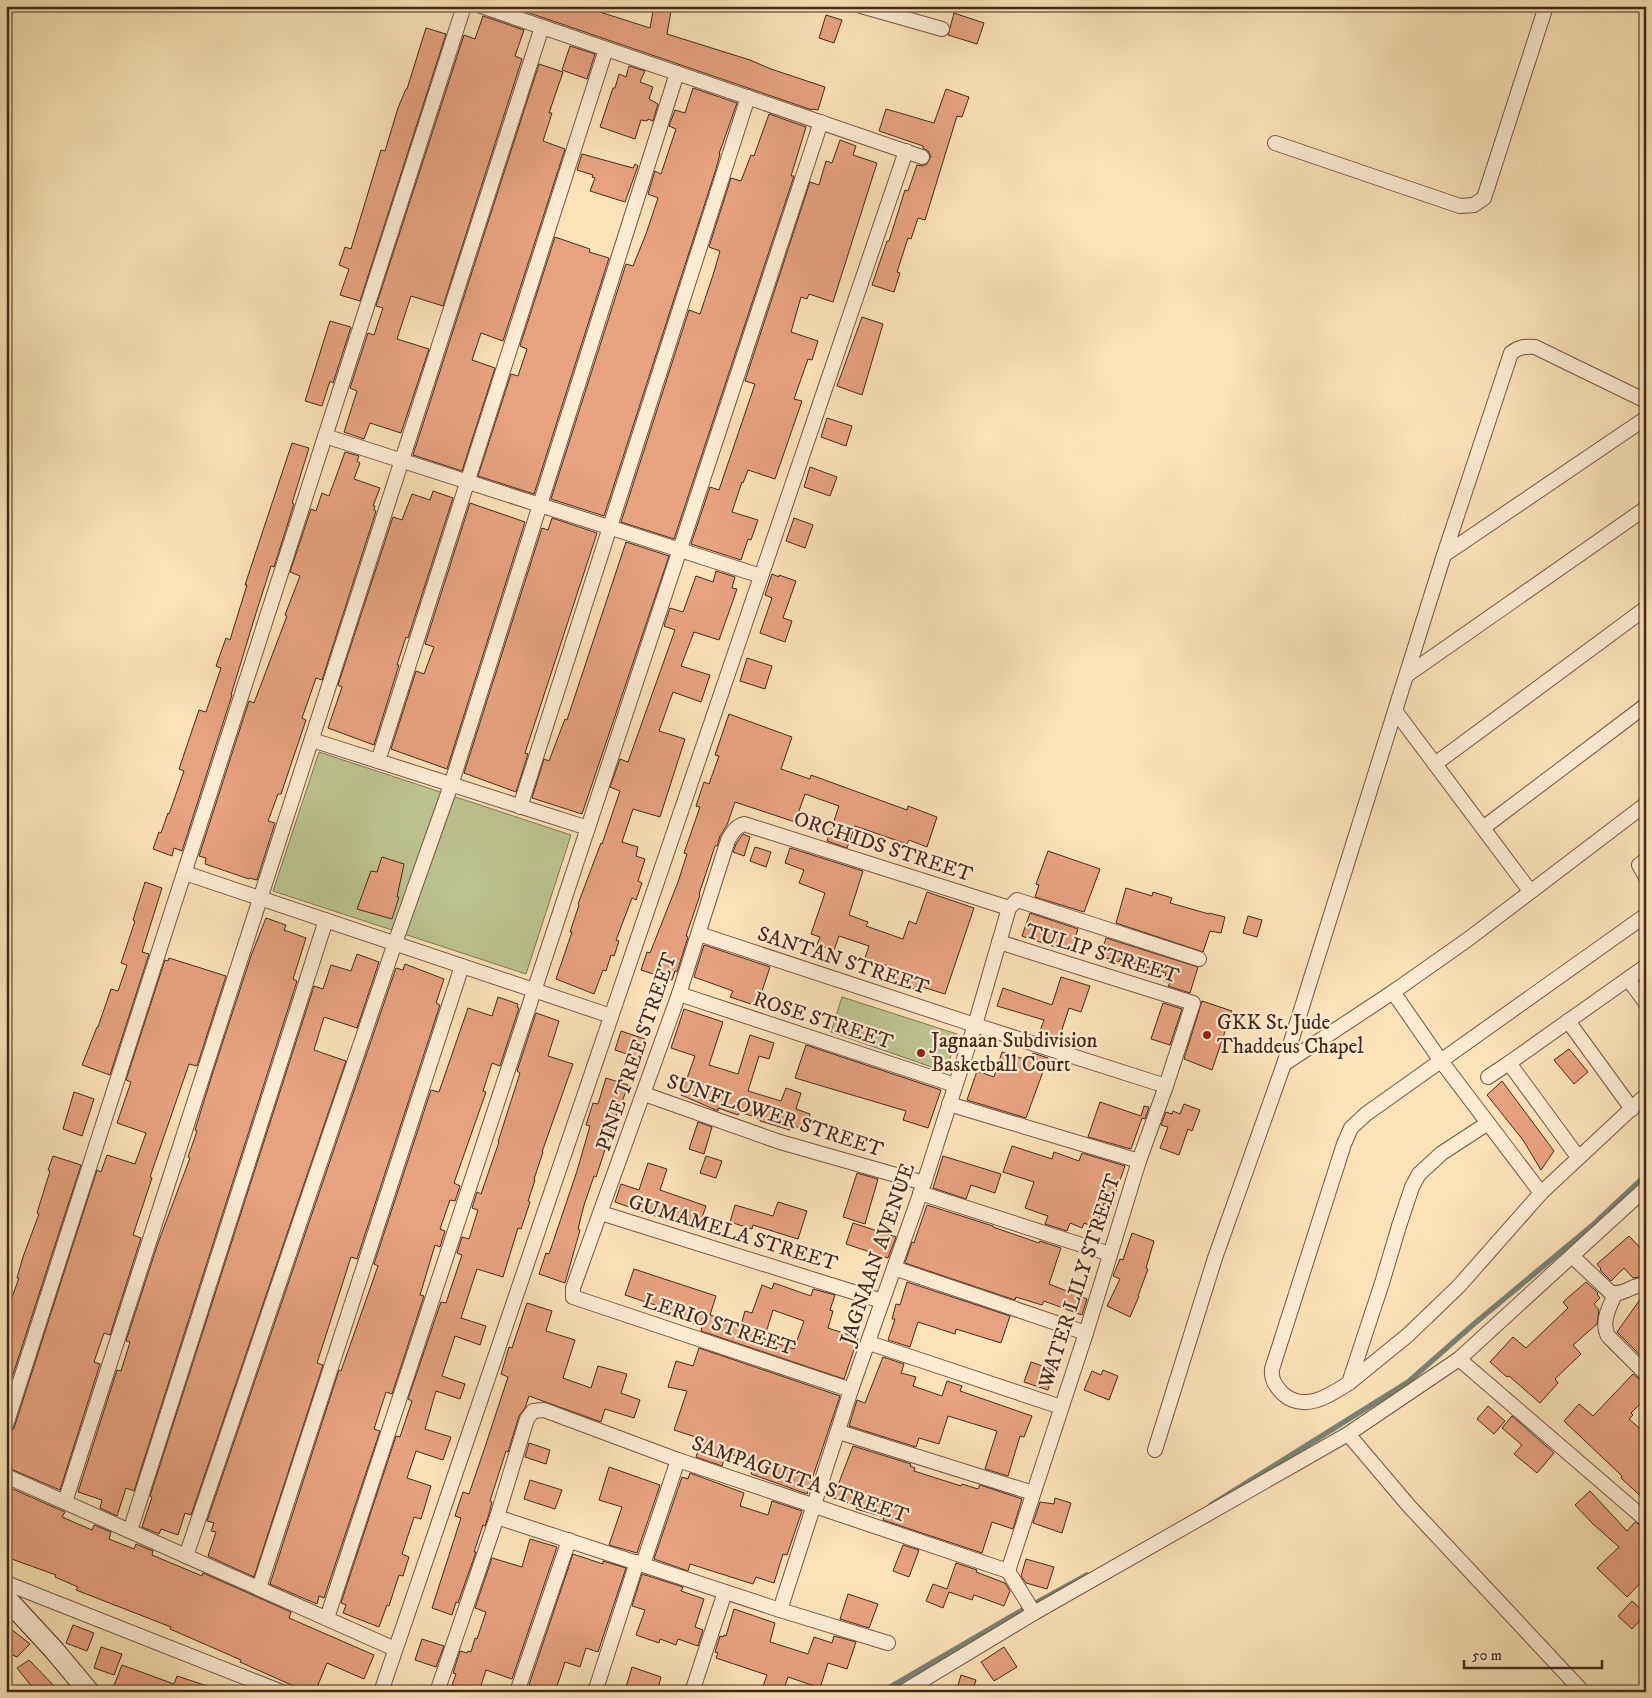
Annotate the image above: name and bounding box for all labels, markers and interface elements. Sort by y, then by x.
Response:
street label: ORCHIDS STREET [790,806,976,888]
street label: TULIP STREET [1022,918,1182,990]
street label: SANTAN STREET [754,921,932,1001]
street label: PINE TREE STREET [591,949,683,1155]
street label: ROSE STREET [750,986,896,1056]
place label: GKK St. Jude Thaddeus Chapel [1217,1010,1364,1060]
place label: Jagnaan Subdivision Basketball Court [929,1028,1098,1078]
marker: GKK St. Jude Thaddeus Chapel [1201,1029,1213,1041]
marker: Jagnaan Subdivision Basketball Court [915,1047,927,1059]
street label: SUNFLOWER STREET [663,1069,887,1163]
street label: JAGNAAN AVENUE [834,1160,921,1350]
street label: WATER LILY STREET [1033,1171,1127,1392]
street label: GUMAMELA STREET [625,1189,841,1277]
street label: LERIO STREET [640,1288,798,1362]
street label: SAMPAGUITA STREET [688,1431,912,1529]
scale bar [1464,1638,1602,1670]
text: 50 m [1472,1646,1502,1665]

